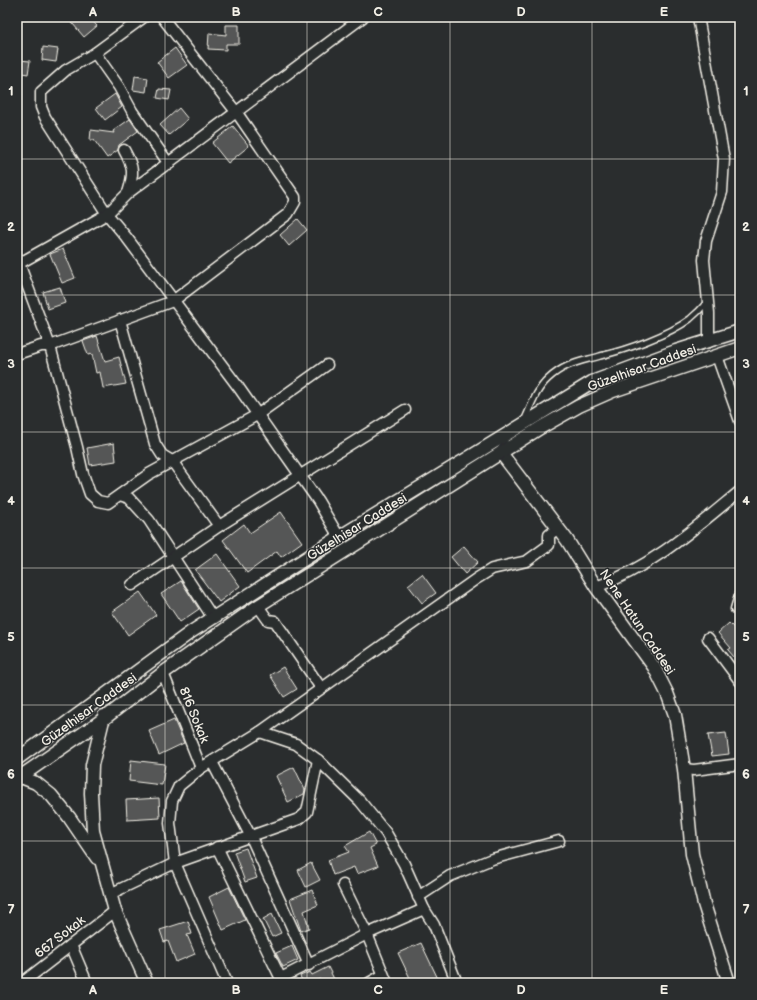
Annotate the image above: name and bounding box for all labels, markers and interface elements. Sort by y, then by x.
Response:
text: A [88,4,97,20]
text: B [231,4,241,20]
text: C [373,4,383,20]
text: D [516,4,526,20]
text: E [660,4,669,20]
text: 1 [8,83,14,99]
text: 1 [743,83,749,99]
text: 2 [7,219,15,235]
text: 2 [742,219,750,235]
street label: Güzelhisar Caddesi [585,341,699,395]
text: 3 [7,356,15,372]
text: 3 [742,356,750,372]
street label: Güzelhisar Caddesi [304,490,410,564]
text: 4 [7,493,15,509]
text: 4 [742,493,750,509]
street label: Nene Hatun Caddesi [596,566,678,678]
text: 5 [7,629,15,645]
text: 5 [742,629,750,645]
street label: Güzelhisar Caddesi [38,670,140,750]
street label: 816 Sokak [176,685,213,746]
text: 6 [7,766,15,782]
text: 6 [742,766,750,782]
text: 7 [7,902,15,918]
text: 7 [742,902,750,918]
street label: 667 Sokak [31,912,89,962]
text: A [88,982,97,998]
text: B [231,982,241,998]
text: C [373,982,383,998]
text: D [516,982,526,998]
text: E [660,982,669,998]

